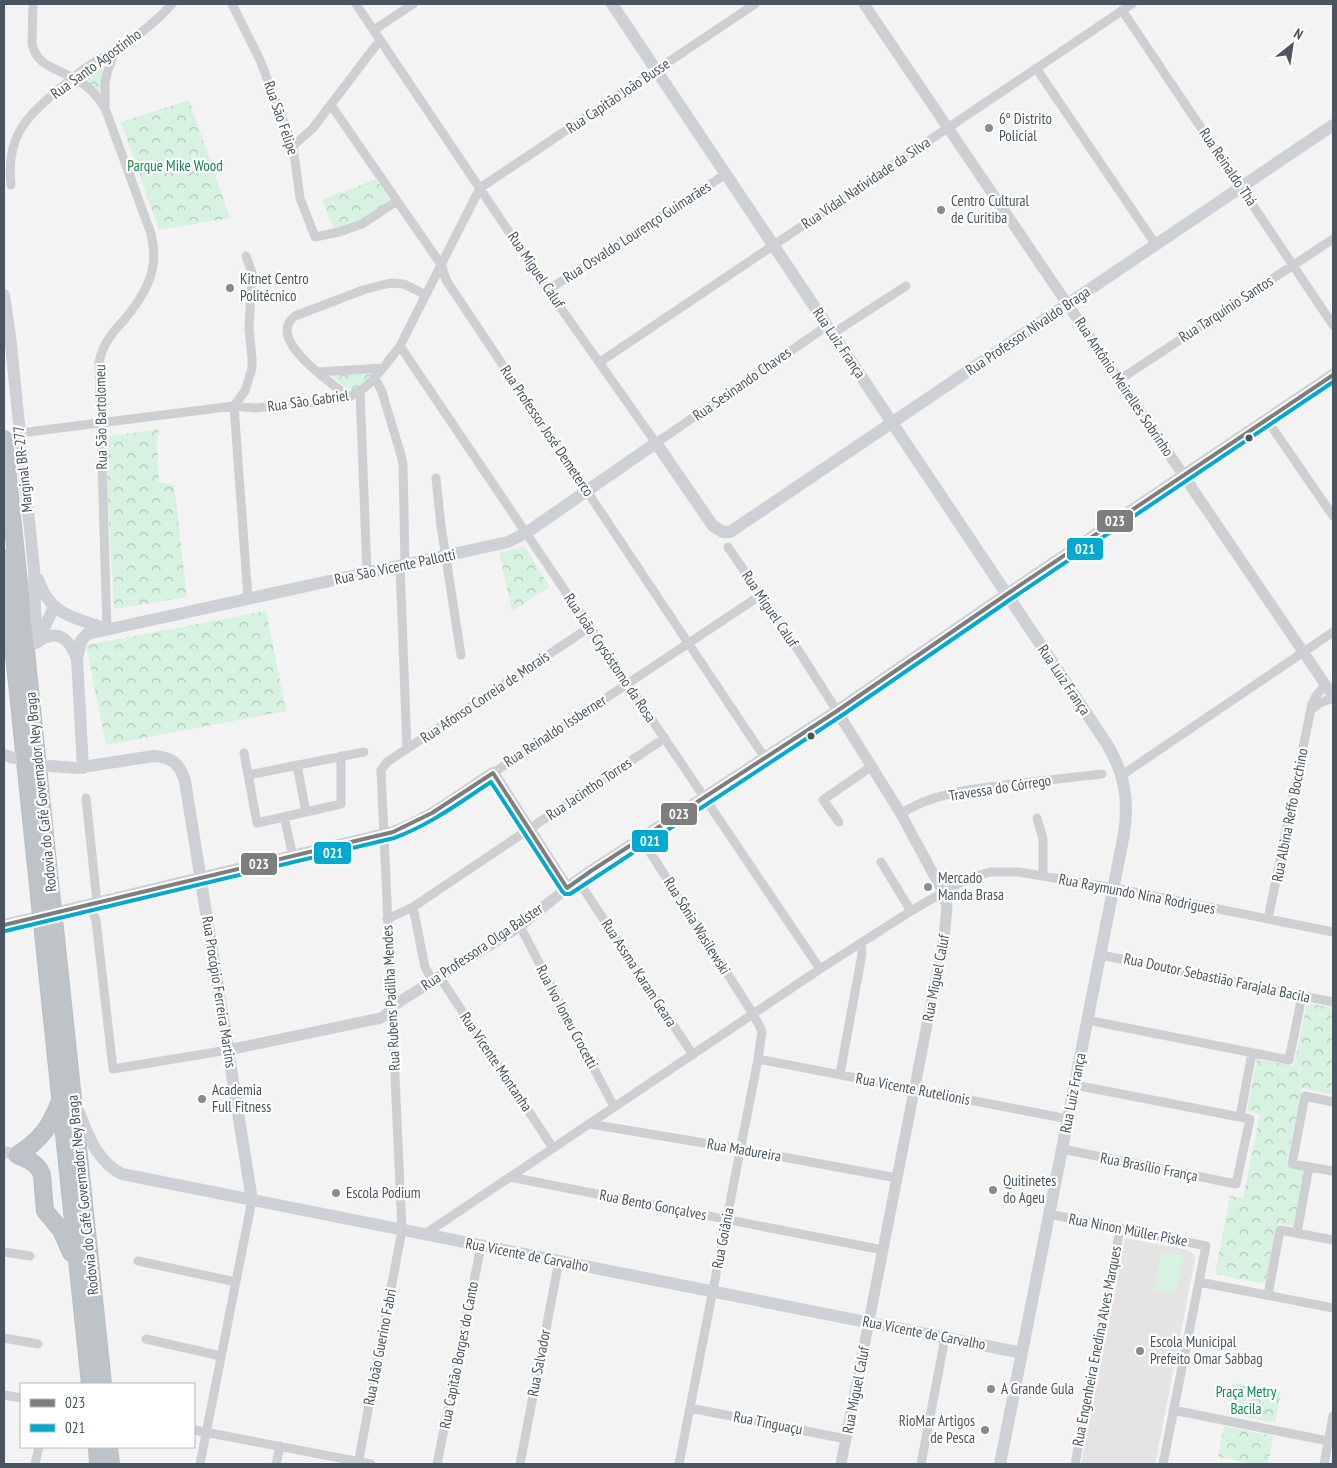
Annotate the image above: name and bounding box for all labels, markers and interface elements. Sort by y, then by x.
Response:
north arrow [1267,20,1317,70]
street label: Rua Santo Agostinho [47,24,145,103]
text: N [1291,24,1306,43]
street label: Rua Capitão João Busse [562,54,673,137]
street label: Rua São Felipe [260,78,303,157]
place label: 6º Distrito Policial [999,109,1052,145]
marker: 6º Distrito Policial [983,122,995,134]
street label: Rua Reinaldo Thá [1195,124,1261,209]
street label: Rua Vidal Natividade da Silva [798,132,934,233]
park label: Parque Mike Wood [127,156,223,175]
street label: Rua Osvaldo Lourenço Guimarães [559,177,714,286]
place label: Centro Cultural de Curitiba [951,191,1030,227]
marker: Centro Cultural de Curitiba [935,204,947,216]
street label: Rua Miguel Caluf [504,228,570,312]
place label: Kitnet Centro Politécnico [240,269,309,305]
street label: Rua Tarquínio Santos [1175,271,1276,346]
marker: Kitnet Centro Politécnico [224,282,236,294]
street label: Rua Professor Nivaldo Braga [962,282,1094,379]
street label: Rua Luiz França [809,304,870,382]
street label: Rua Antônio Meirelles Sobrinho [1071,314,1178,460]
street label: Rua Sesinando Chaves [689,343,795,425]
street label: Rua Professor José Demeterco [496,362,598,500]
street label: Rua São Bartolomeu [90,364,111,470]
street label: Rua São Gabriel [266,385,350,416]
street label: Marginal BR-277 [9,425,37,513]
unlabelled marker [1244,433,1254,443]
line badge: 023 [1096,509,1134,533]
text: 023 [1105,512,1125,530]
line badge: 021 [1066,537,1104,561]
text: 021 [1075,540,1095,558]
street label: Rua São Vicente Pallotti [333,544,457,589]
street label: Rua Miguel Caluf [738,567,804,651]
street label: Rua João Crysóstomo da Rosa [560,590,661,726]
street label: Rua Luiz França [1034,641,1095,719]
street label: Rua Afonso Correia de Morais [417,646,553,747]
street label: Rua Reinaldo Issberner [500,690,610,771]
street label: Rodovia do Café Governador Ney Braga [21,691,60,893]
unlabelled marker [806,731,816,741]
street label: Rua Albina Reffo Bocchino [1267,747,1312,883]
street label: Rua Jacintho Torres [542,753,635,824]
street label: Travessa do Córrego [947,770,1052,805]
line badge: 023 [660,802,698,826]
text: 023 [669,805,689,823]
line badge: 021 [631,829,669,853]
text: 021 [640,832,660,850]
line badge: 021 [313,841,352,865]
text: 021 [323,844,343,862]
line badge: 023 [240,852,278,876]
text: 023 [249,855,269,873]
place label: Mercado Manda Brasa [938,868,1004,904]
street label: Rua Raymundo Nina Rodrigues [1057,869,1217,918]
street label: Rua Sônia Wasilewski [660,874,735,978]
marker: Mercado Manda Brasa [922,881,934,893]
street label: Rua Professora Olga Balster [417,898,547,994]
street label: Rua Procópio Ferreira Martins [198,915,241,1069]
street label: Rua Assma Karam Geara [598,915,681,1030]
street label: Rua Rubens Padilha Mendes [377,925,404,1071]
street label: Rua Miguel Caluf [918,932,953,1023]
street label: Rua Doutor Sebastião Farajala Bacila [1122,948,1312,1007]
street label: Rua Ivo Ioneu Crocetti [532,962,603,1072]
street label: Rua Vicente Montanha [456,1008,537,1115]
street label: Rua Luiz França [1055,1051,1090,1135]
street label: Rua Vicente Rutelionis [854,1068,972,1109]
place label: Academia Full Fitness [212,1080,271,1116]
marker: Academia Full Fitness [196,1093,208,1105]
street label: Rodovia do Café Governador Ney Braga [63,1094,102,1296]
street label: Rua Madureira [705,1134,783,1165]
street label: Rua Brasílio França [1099,1148,1200,1185]
place label: Quitinetes do Ageu [1003,1171,1056,1207]
place label: Escola Podium [346,1183,421,1202]
marker: Quitinetes do Ageu [987,1184,999,1196]
street label: Rua Bento Gonçalves [598,1185,708,1224]
marker: Escola Podium [330,1187,342,1199]
street label: Rua Goiânia [707,1206,738,1270]
street label: Rua Ninon Müller Piske [1067,1209,1189,1250]
street label: Rua Vicente de Carvalho [464,1233,590,1276]
street label: Rua Engenheira Enedina Alves Marques [1068,1244,1125,1448]
street label: Rua Capitão Borges do Canto [435,1280,482,1430]
street label: Rua João Guerino Fabri [359,1287,400,1407]
street label: Rua Vicente de Carvalho [861,1311,987,1354]
street label: Rua Salvador [523,1327,554,1398]
place label: Escola Municipal Prefeito Omar Sabbag [1150,1332,1263,1368]
street label: Rua Miguel Caluf [838,1344,873,1435]
marker: Escola Municipal Prefeito Omar Sabbag [1134,1345,1146,1357]
place label: A Grande Gula [1001,1379,1074,1398]
park label: Praça Metry Bacila [1216,1382,1277,1418]
legend [20,1383,195,1448]
marker: A Grande Gula [985,1383,997,1395]
text: 023 [65,1393,85,1412]
street label: Rua Tinguaçu [732,1407,804,1439]
place label: RioMar Artigos de Pesca [899,1411,975,1447]
text: 021 [65,1418,85,1437]
marker: RioMar Artigos de Pesca [979,1424,991,1436]

